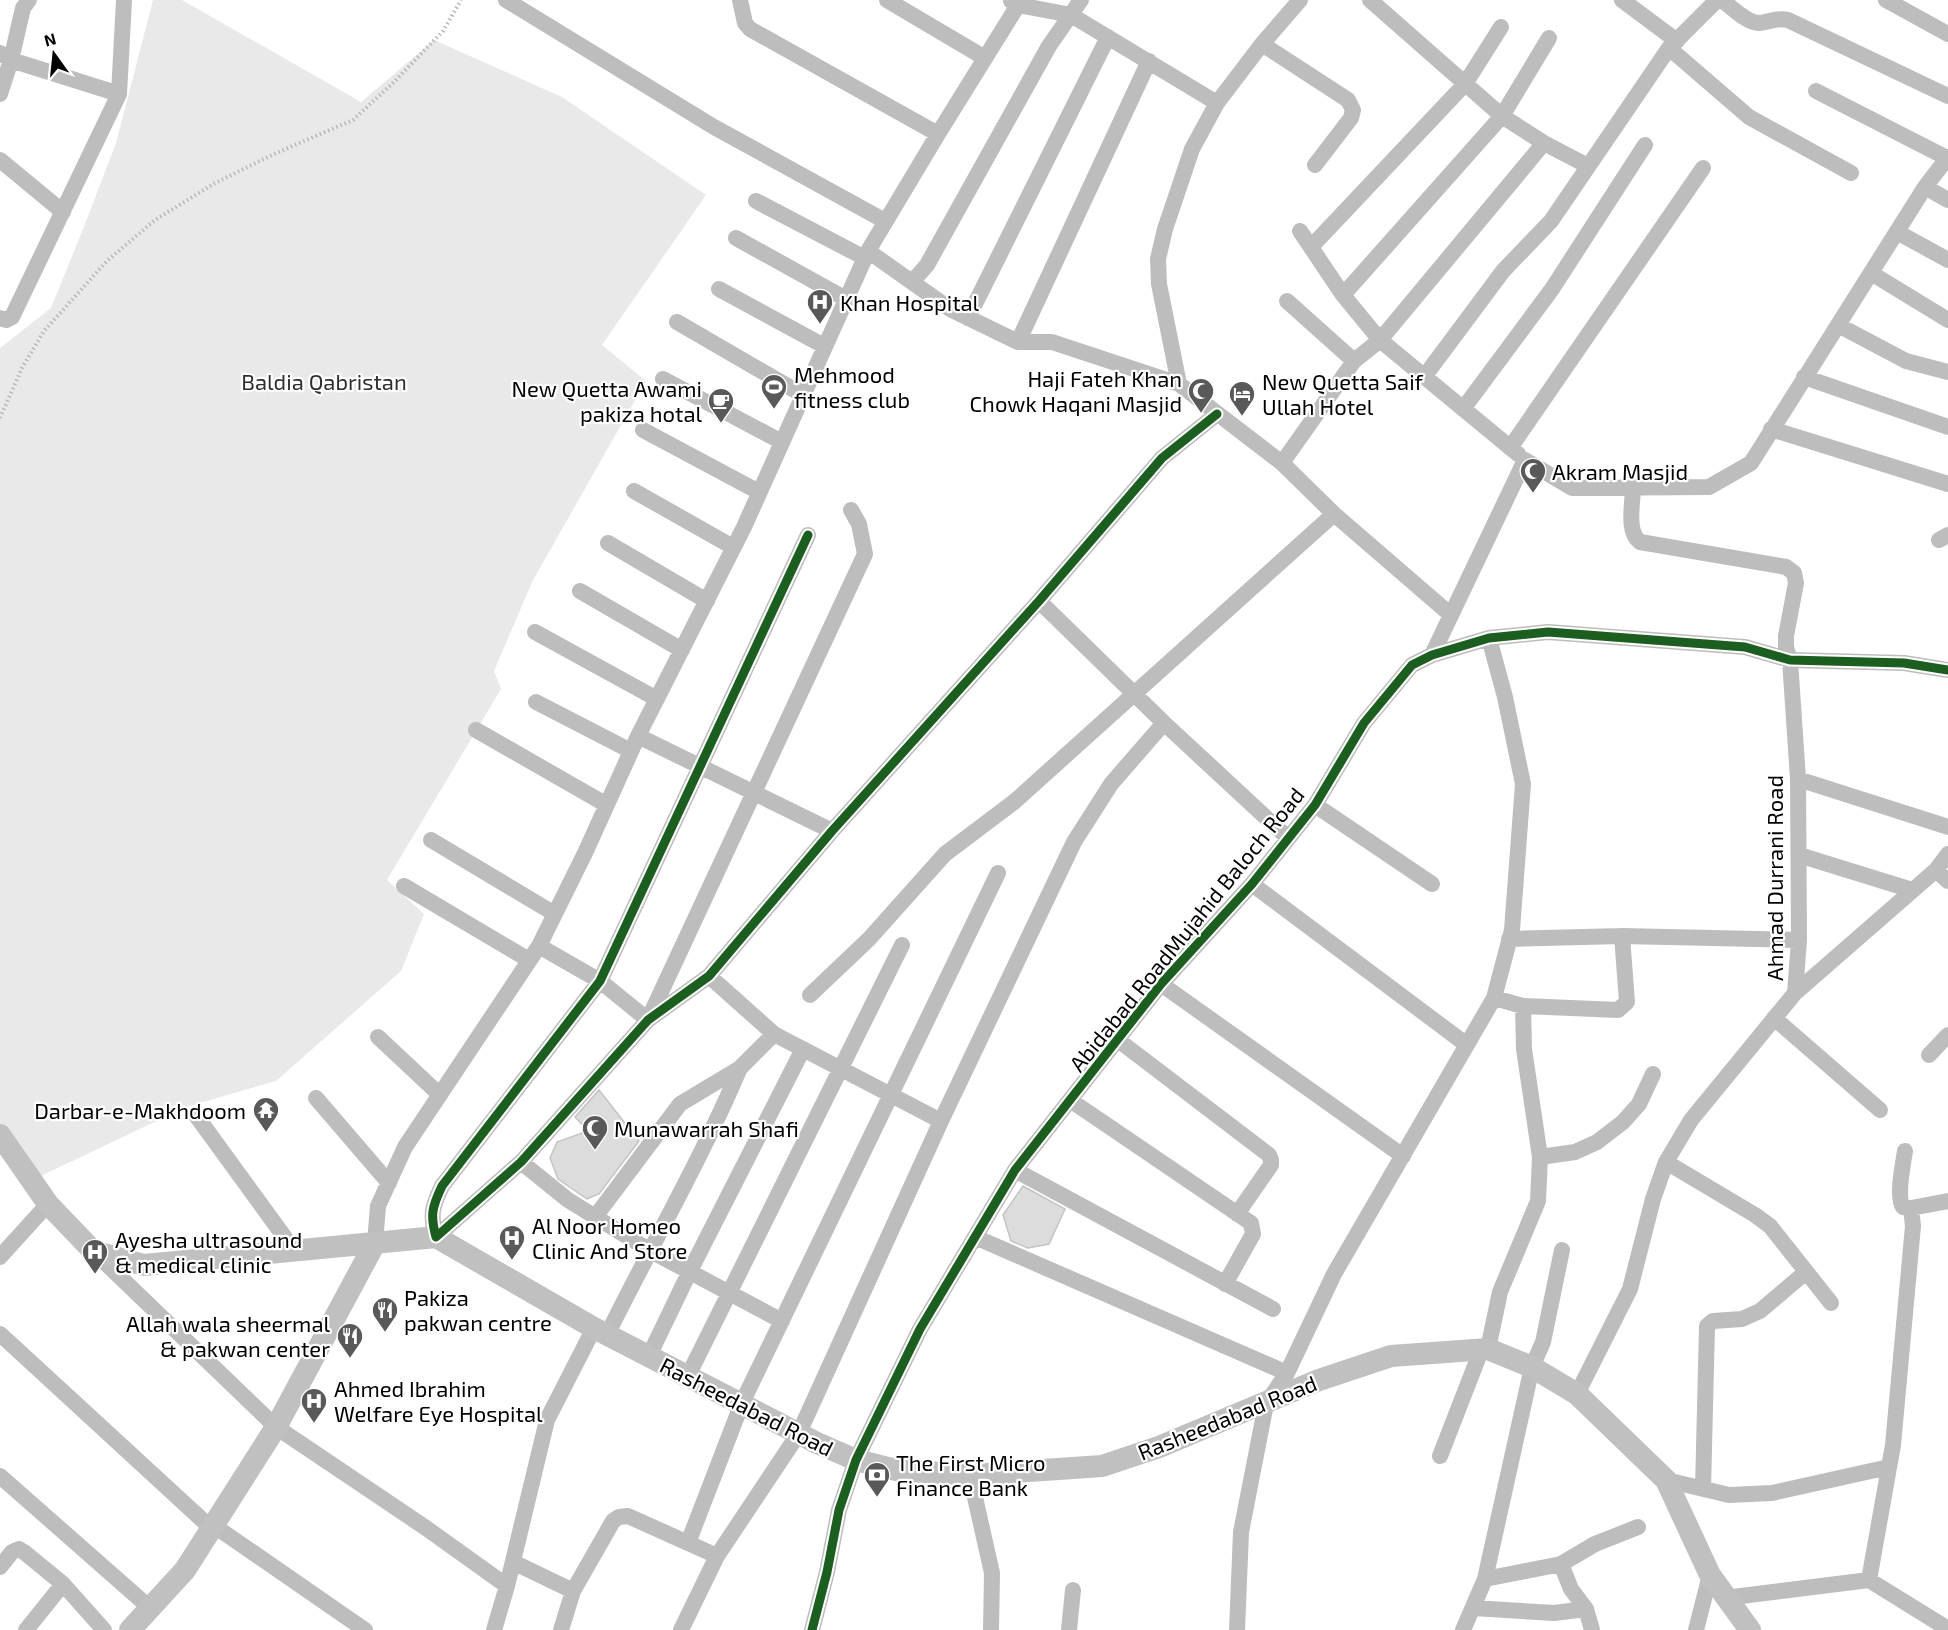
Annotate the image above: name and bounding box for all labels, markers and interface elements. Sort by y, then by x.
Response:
north arrow [24,24,84,84]
text: N [42,28,58,50]
hospital icon: Khan Hospital [805,287,835,325]
place label: Khan Hospital [840,289,980,315]
place label: Mehmood fitness club [794,361,910,412]
place label: Haji Fateh Khan Chowk Haqani Masjid [970,365,1182,417]
park label: Baldia Qabristan [241,368,407,395]
place label: New Quetta Saif Ullah Hotel [1262,368,1424,419]
sports icon: Mehmood fitness club [759,372,789,410]
place label: New Quetta Awami pakiza hotal [512,375,702,426]
mosque icon: Haji Fateh Khan Chowk Haqani Masjid [1186,376,1216,414]
hotel icon: New Quetta Saif Ullah Hotel [1227,379,1257,417]
cafe icon: New Quetta Awami pakiza hotal [706,386,736,424]
mosque icon: Akram Masjid [1518,456,1548,494]
place label: Akram Masjid [1552,458,1688,485]
street label: Ahmad Durrani Road [1761,775,1787,981]
street label: Abidabad RoadMujahid Baloch Road [1063,782,1310,1077]
temple icon: Darbar-e-Makhdoom [251,1095,281,1133]
place label: Darbar-e-Makhdoom [34,1097,246,1123]
mosque icon: Munawarrah Shafi [580,1113,610,1151]
place label: Munawarrah Shafi [614,1115,799,1141]
place label: Al Noor Homeo Clinic And Store [532,1212,687,1263]
hospital icon: Al Noor Homeo Clinic And Store [497,1223,527,1261]
place label: Ayesha ultrasound & medical clinic [115,1226,302,1277]
hospital icon: Ayesha ultrasound & medical clinic [80,1237,110,1275]
place label: Pakiza pakwan centre [404,1284,552,1335]
restaurant icon: Pakiza pakwan centre [370,1295,400,1333]
place label: Allah wala sheermal & pakwan center [126,1310,330,1361]
restaurant icon: Allah wala sheermal & pakwan center [335,1321,365,1359]
street label: Rasheedabad Road [656,1351,838,1461]
street label: Rasheedabad Road [1134,1369,1320,1465]
place label: Ahmed Ibrahim Welfare Eye Hospital [334,1375,543,1426]
hospital icon: Ahmed Ibrahim Welfare Eye Hospital [299,1386,329,1424]
place label: The First Micro Finance Bank [896,1449,1045,1500]
bank icon: The First Micro Finance Bank [862,1460,892,1498]

